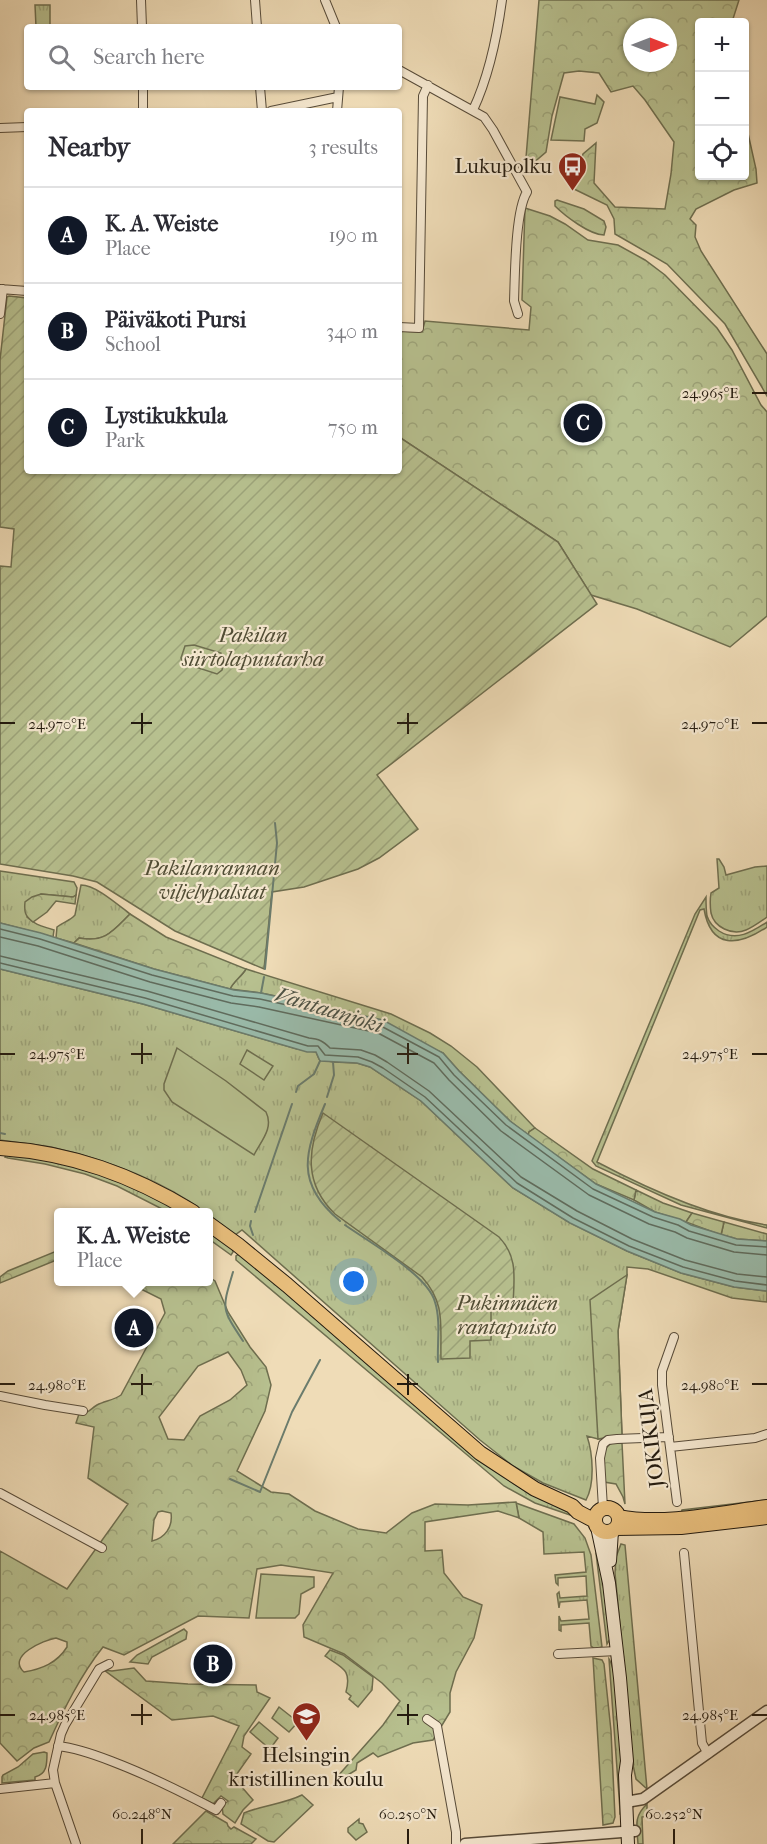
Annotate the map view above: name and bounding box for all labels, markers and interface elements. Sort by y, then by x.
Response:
north arrow [623,18,677,72]
map controls [695,18,749,180]
button: + [695,18,749,72]
search box [24,24,402,90]
icon: search [45,41,78,74]
text: Search here [93,44,205,70]
button: − [695,72,749,126]
button: locate [695,126,749,180]
text: Nearby [48,132,130,163]
text: 3 results [309,136,378,159]
bus stop icon: Lukupolku [557,150,589,192]
place label: Lukupolku [454,154,552,178]
text: K. A. Weiste [105,211,218,237]
text: A [61,224,74,247]
text: 190 m [328,224,378,247]
text: Place [105,237,151,260]
text: Päiväkoti Pursi [105,307,246,333]
text: B [61,320,74,343]
text: 340 m [326,320,378,343]
text: School [105,333,161,356]
text: 24.965°E [682,384,738,402]
pin: C [564,400,602,446]
text: Lystikukkula [105,403,227,429]
text: C [61,416,74,439]
text: 750 m [328,416,378,439]
text: Park [105,429,145,452]
park label: Pakilan siirtolapuutarha [181,623,324,671]
text: 24.970°E [28,715,86,733]
text: 24.970°E [681,715,739,733]
park label: Pakilanrannan viljelypalstat [143,856,280,904]
water label: Vantaanjoki [272,981,388,1039]
text: 24.975°E [29,1045,85,1063]
text: 24.975°E [682,1045,738,1063]
popup [54,1208,213,1286]
text: K. A. Weiste [77,1223,190,1249]
text: Place [77,1249,122,1272]
your location [339,1267,368,1296]
park label: Pukinmäen rantapuisto [455,1291,558,1339]
pin: A [114,1306,154,1350]
text: 24.980°E [28,1376,86,1394]
text: 24.980°E [681,1376,739,1394]
street label: JOKIKUJA [633,1387,669,1491]
pin: B [194,1642,232,1686]
school or university icon: Helsingin kristillinen koulu [290,1700,322,1742]
text: 24.985°E [29,1706,85,1724]
text: 24.985°E [682,1706,738,1724]
place label: Helsingin kristillinen koulu [229,1743,384,1791]
text: 60.248°N [112,1805,173,1823]
text: 60.250°N [379,1805,438,1823]
text: 60.252°N [645,1805,704,1823]

